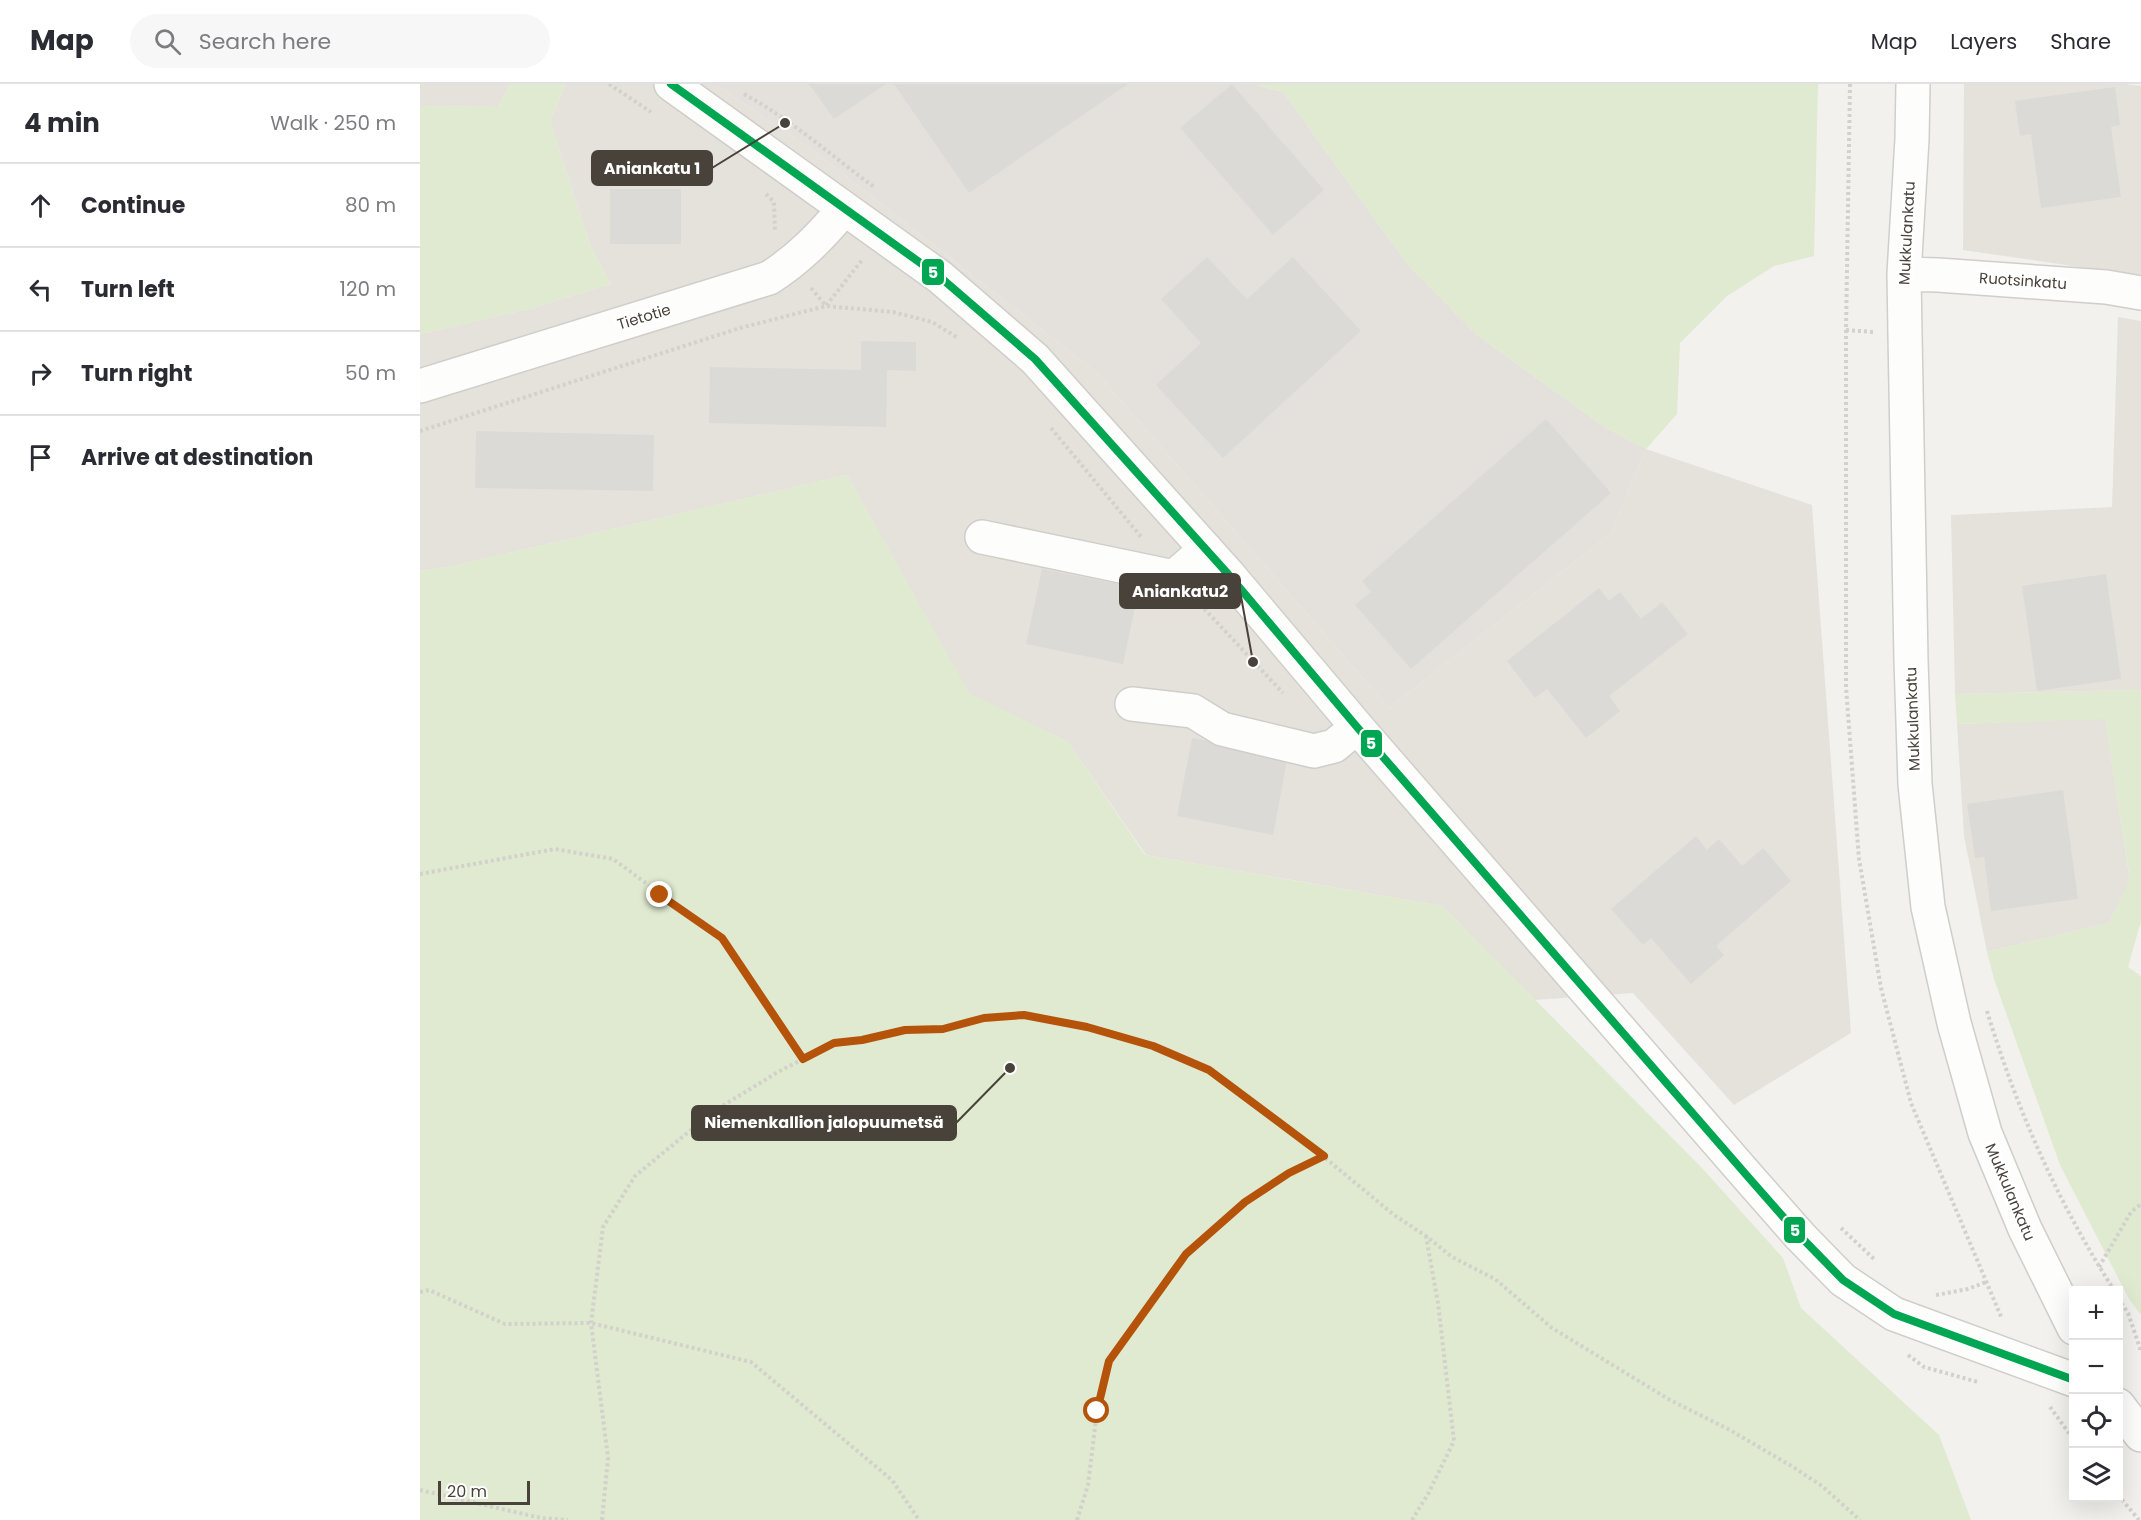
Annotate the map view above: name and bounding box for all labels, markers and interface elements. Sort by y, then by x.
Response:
search box [130,14,550,68]
text: Map [30,21,94,60]
icon: search [151,25,184,58]
text: Search here [199,26,331,57]
text: Map [1871,27,1917,56]
text: Layers [1950,27,2017,56]
text: Share [2050,27,2111,56]
text: 4 min [24,105,100,141]
text: Walk · 250 m [270,109,396,137]
callout: Aniankatu 1 [592,151,712,185]
text: Aniankatu 1 [604,157,700,180]
street label: Mukkulankatu [1893,181,1920,285]
icon: ahead [24,189,57,222]
text: Continue [81,190,185,221]
text: 80 m [345,191,396,219]
line badge: 5 [921,258,945,286]
text: 5 [928,261,938,284]
street label: Ruotsinkatu [1978,267,2068,294]
icon: left [24,273,57,306]
text: Turn left [81,274,175,305]
text: 120 m [340,275,396,303]
street label: Tietotie [615,298,673,335]
icon: right [24,357,57,390]
text: Turn right [81,358,192,389]
text: 50 m [345,359,396,387]
icon: arrive [24,441,57,474]
text: Arrive at destination [81,442,313,473]
callout: Aniankatu2 [1120,574,1240,608]
text: Aniankatu2 [1132,580,1228,603]
street label: Mukkulankatu [1900,667,1925,771]
line badge: 5 [1360,729,1383,758]
text: 5 [1366,732,1376,755]
route end [646,881,672,907]
callout: Niemenkallion jalopuumetsä [692,1106,956,1140]
text: Niemenkallion jalopuumetsä [704,1111,944,1134]
street label: Mukkulankatu [1980,1140,2040,1244]
line badge: 5 [1783,1216,1806,1244]
text: 5 [1790,1219,1800,1242]
map controls [2069,1286,2123,1502]
button: + [2069,1286,2123,1340]
button: − [2069,1340,2123,1394]
button: locate [2069,1394,2123,1448]
route start [1083,1397,1109,1423]
button: layers [2069,1448,2123,1502]
scale bar [438,1478,530,1506]
text: 20 m [447,1480,487,1503]

